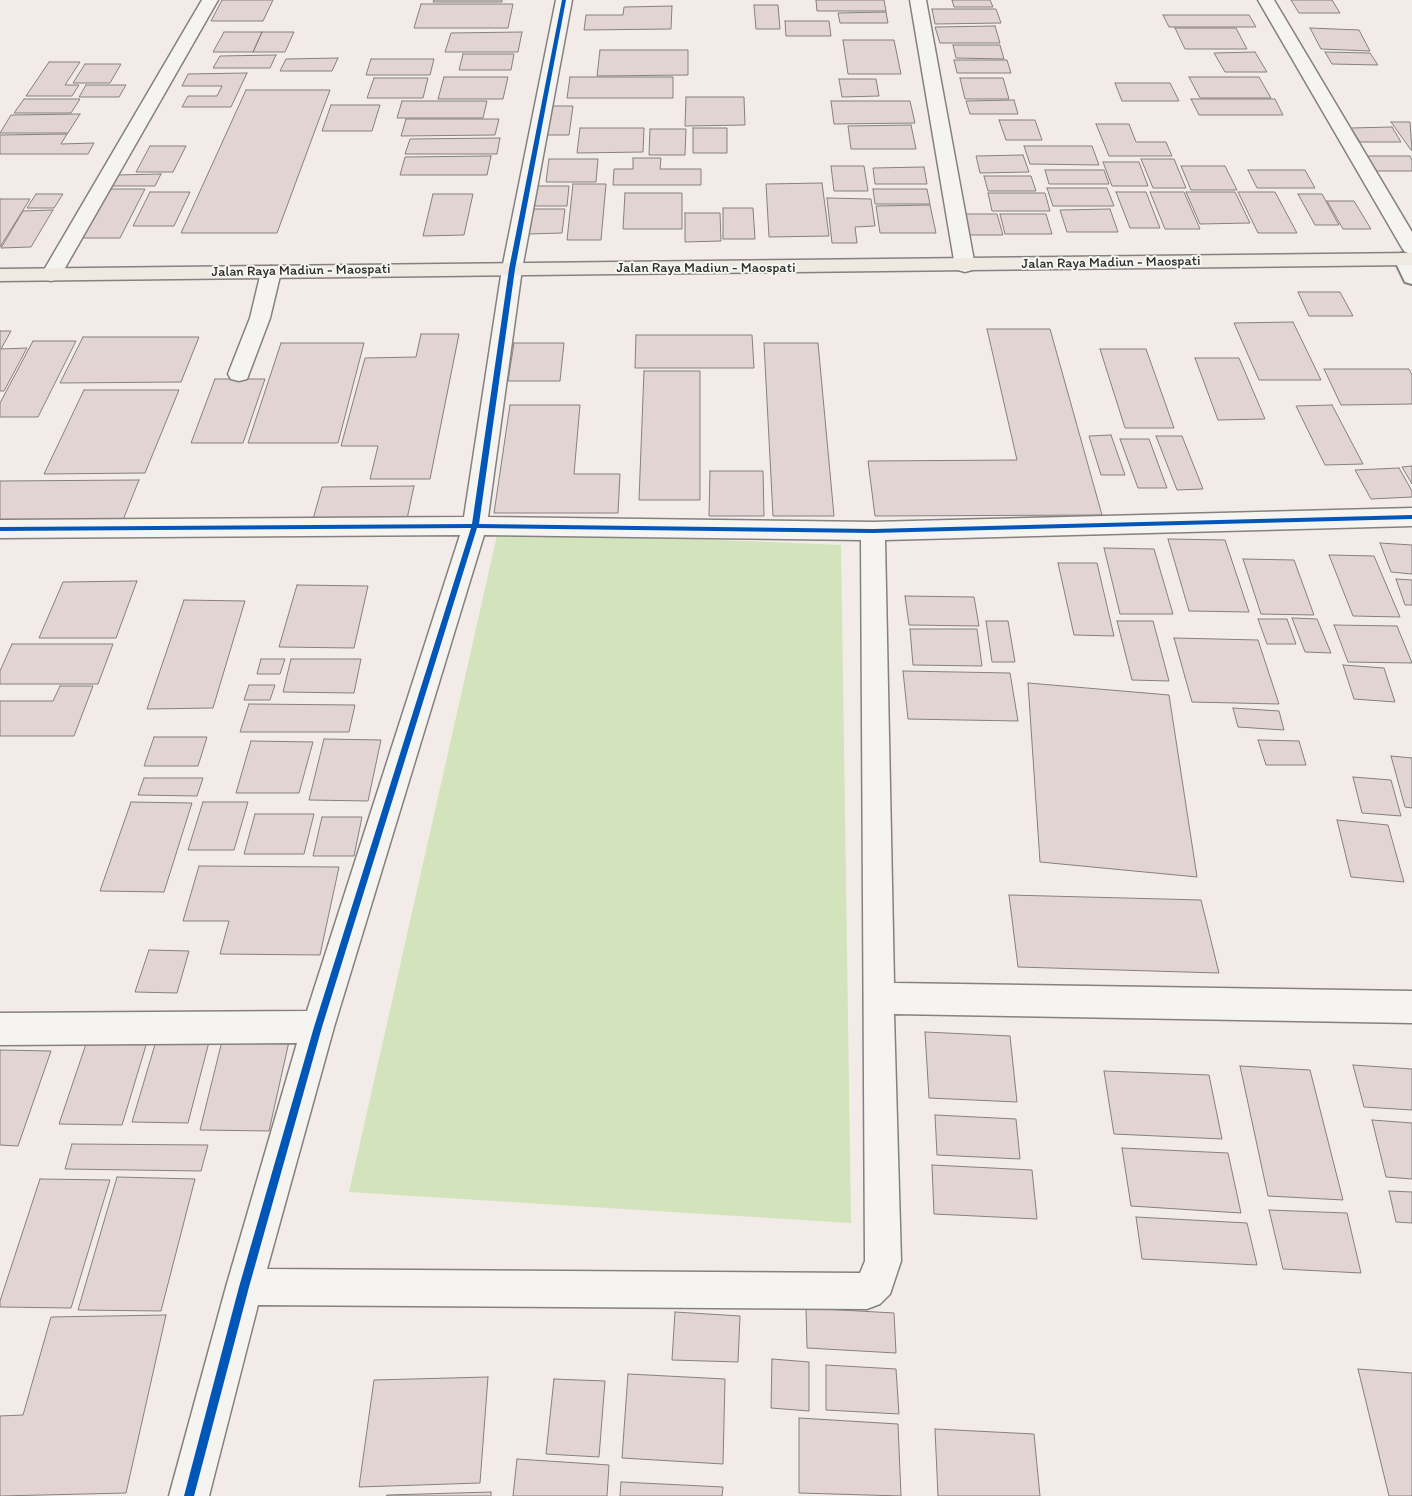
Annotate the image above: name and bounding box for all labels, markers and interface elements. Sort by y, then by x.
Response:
street label: Jalan Raya Madiun - Maospati [1021,253,1201,273]
street label: Jalan Raya Madiun - Maospati [617,260,795,276]
street label: Jalan Raya Madiun - Maospati [211,261,391,281]

